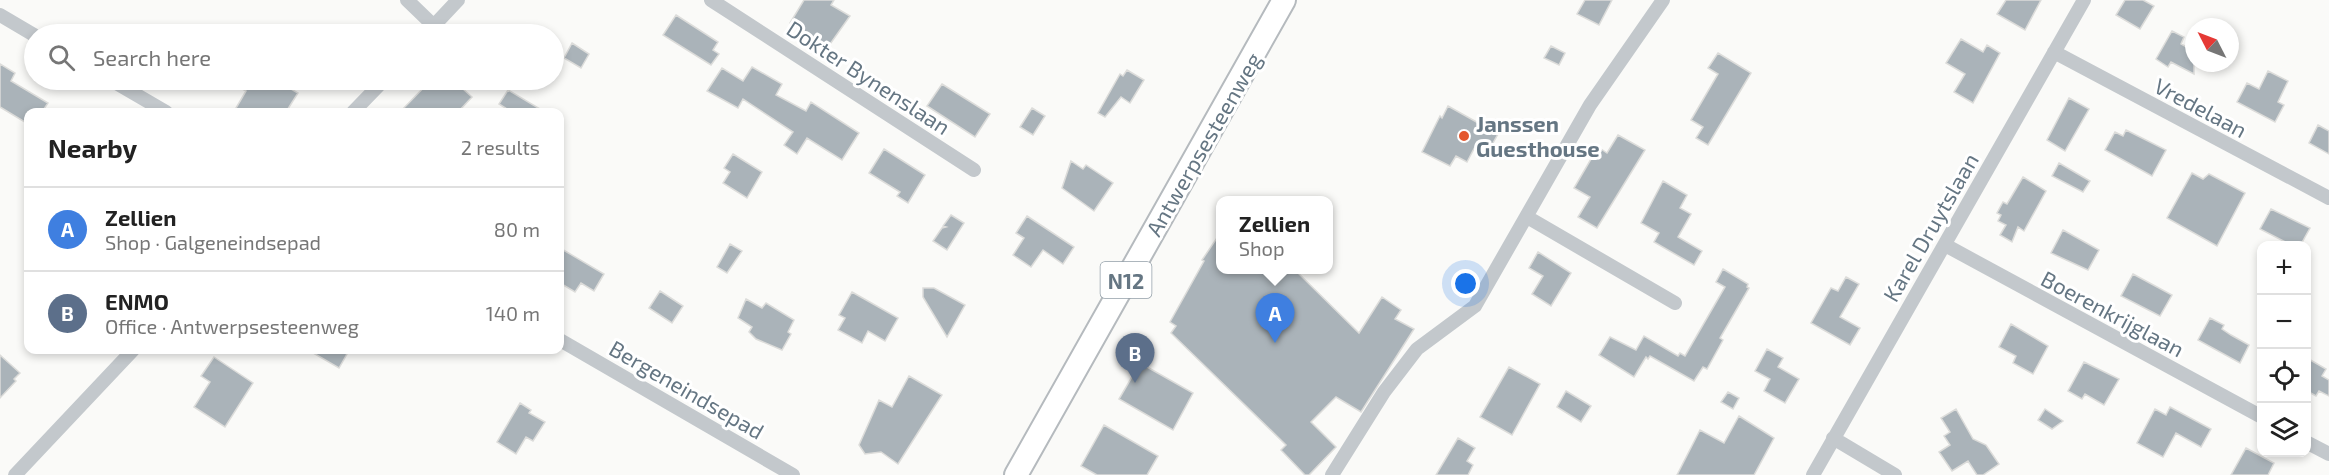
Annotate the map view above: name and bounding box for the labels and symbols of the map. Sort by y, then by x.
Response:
street label: Dokter Bynenslaan [783,15,955,139]
north arrow [2185,18,2239,72]
street label: Antwerpsesteenweg [1140,48,1266,240]
street label: Vredelaan [2150,72,2252,142]
place label: Janssen Guesthouse [1476,110,1600,161]
marker: Janssen Guesthouse [1457,129,1471,143]
street label: Karel Druytslaan [1877,148,1983,306]
road number: N12 [1100,262,1152,298]
street label: Boerenkrijglaan [2037,264,2189,362]
your location [1451,269,1480,298]
pin: A [1256,294,1294,343]
street label: Bergeneindsepad [605,334,769,444]
pin: B [1116,334,1154,383]

